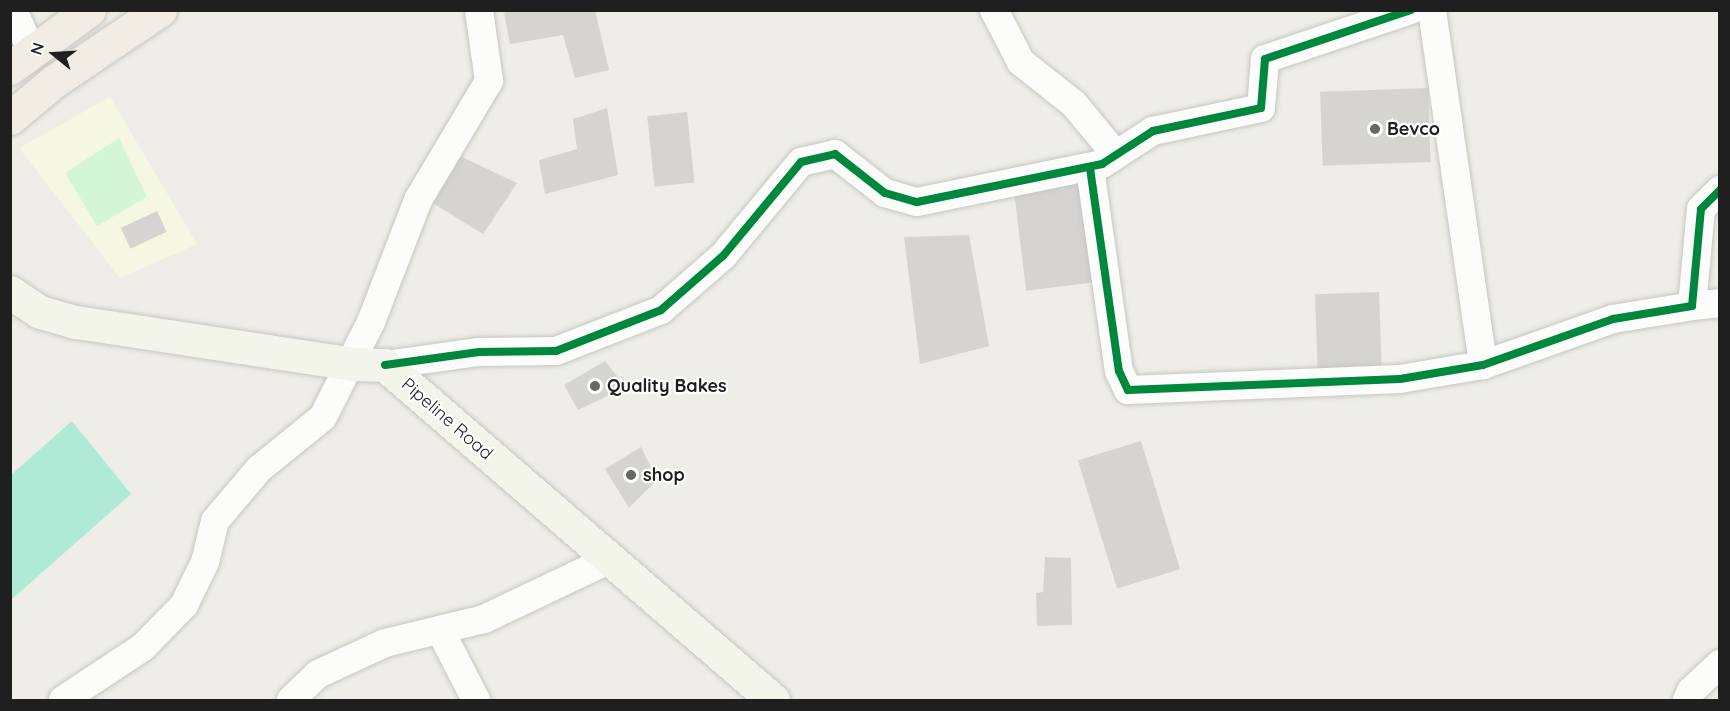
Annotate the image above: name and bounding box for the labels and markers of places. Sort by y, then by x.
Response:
place label: Bevco [1387,118,1440,140]
marker: Bevco [1368,122,1382,136]
place label: Quality Bakes [607,375,727,397]
marker: Quality Bakes [588,379,602,393]
place label: shop [643,464,685,486]
marker: shop [624,468,638,482]

